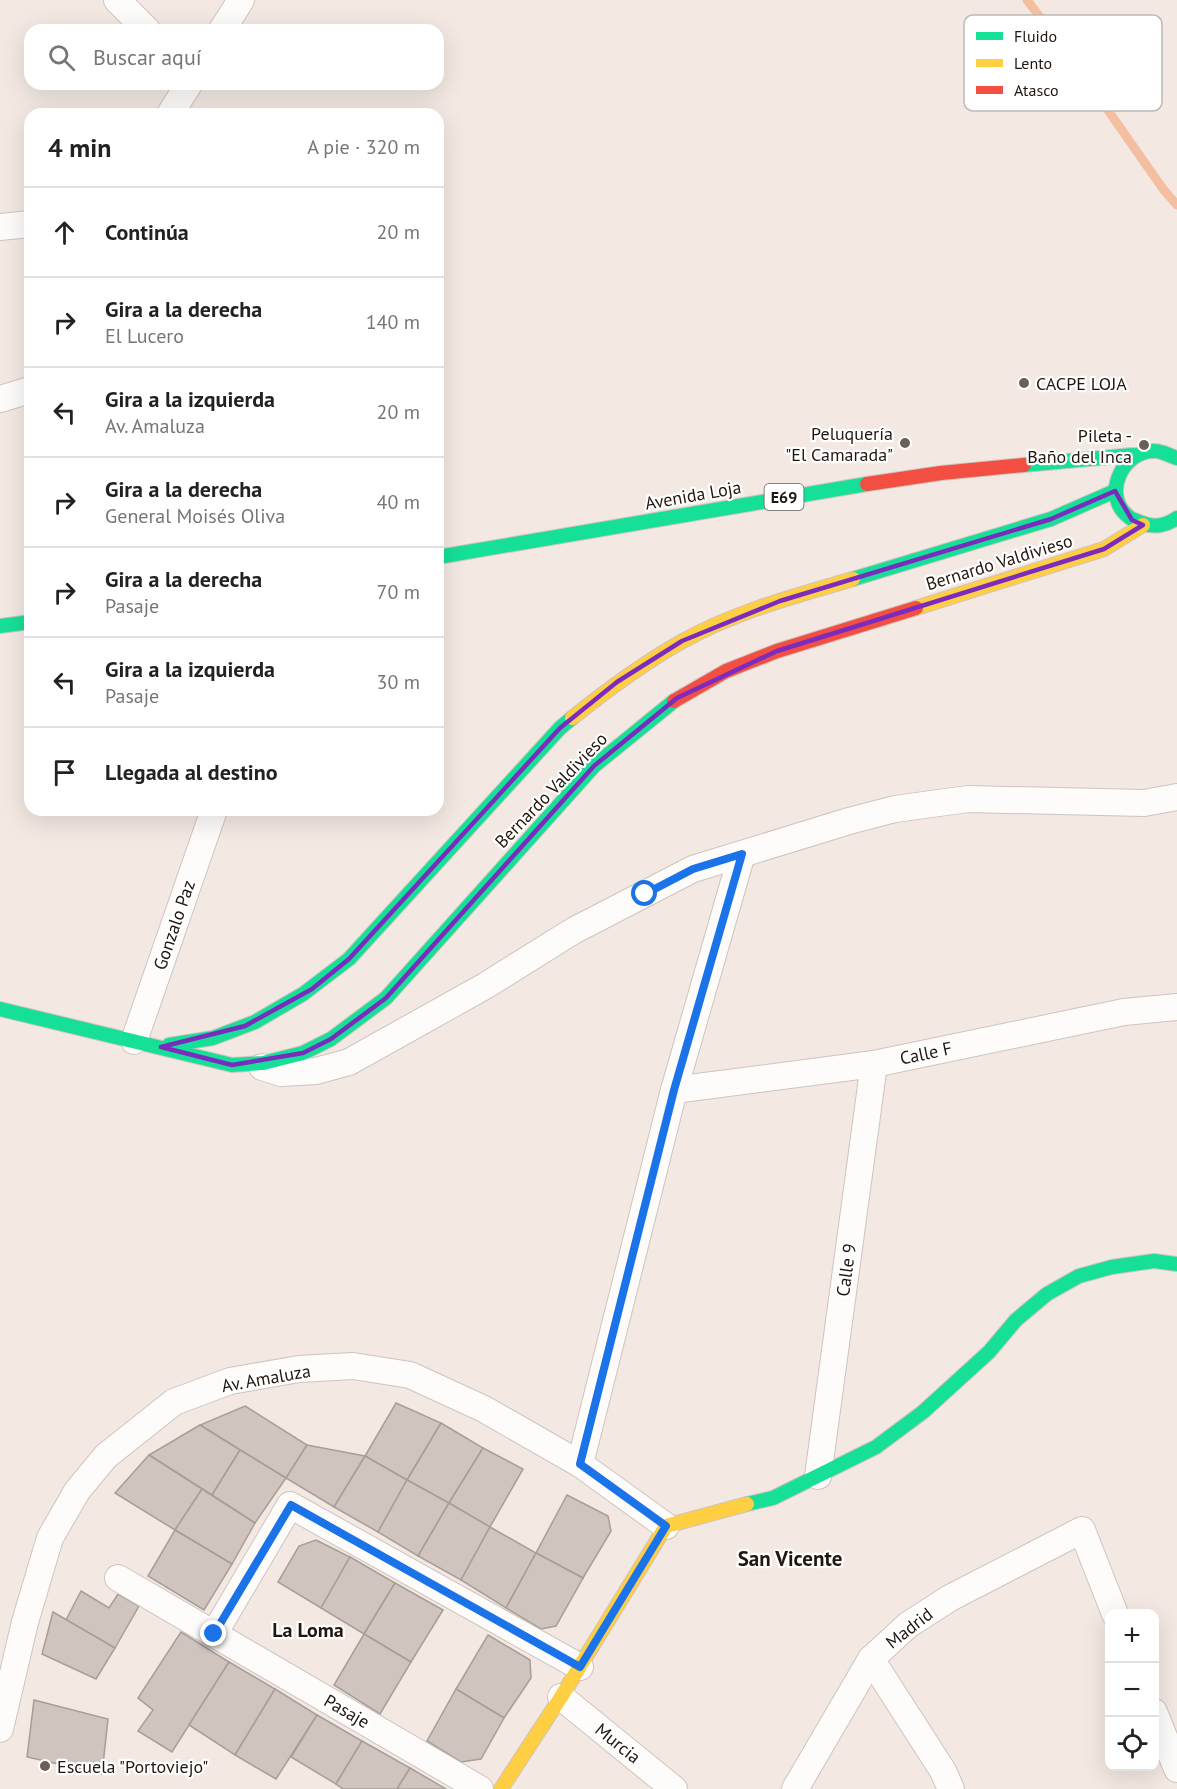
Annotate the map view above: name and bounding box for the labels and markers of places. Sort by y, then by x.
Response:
place label: CACPE LOJA [1036,372,1127,395]
marker: CACPE LOJA [1017,376,1031,390]
place label: Peluquería "El Camarada" [785,422,893,466]
place label: Pileta - Baño del Inca [1027,424,1132,468]
marker: Peluquería "El Camarada" [898,436,912,450]
marker: Pileta - Baño del Inca [1137,438,1151,452]
place label: Escuela "Portoviejo" [57,1755,208,1778]
marker: Escuela "Portoviejo" [38,1759,52,1773]

